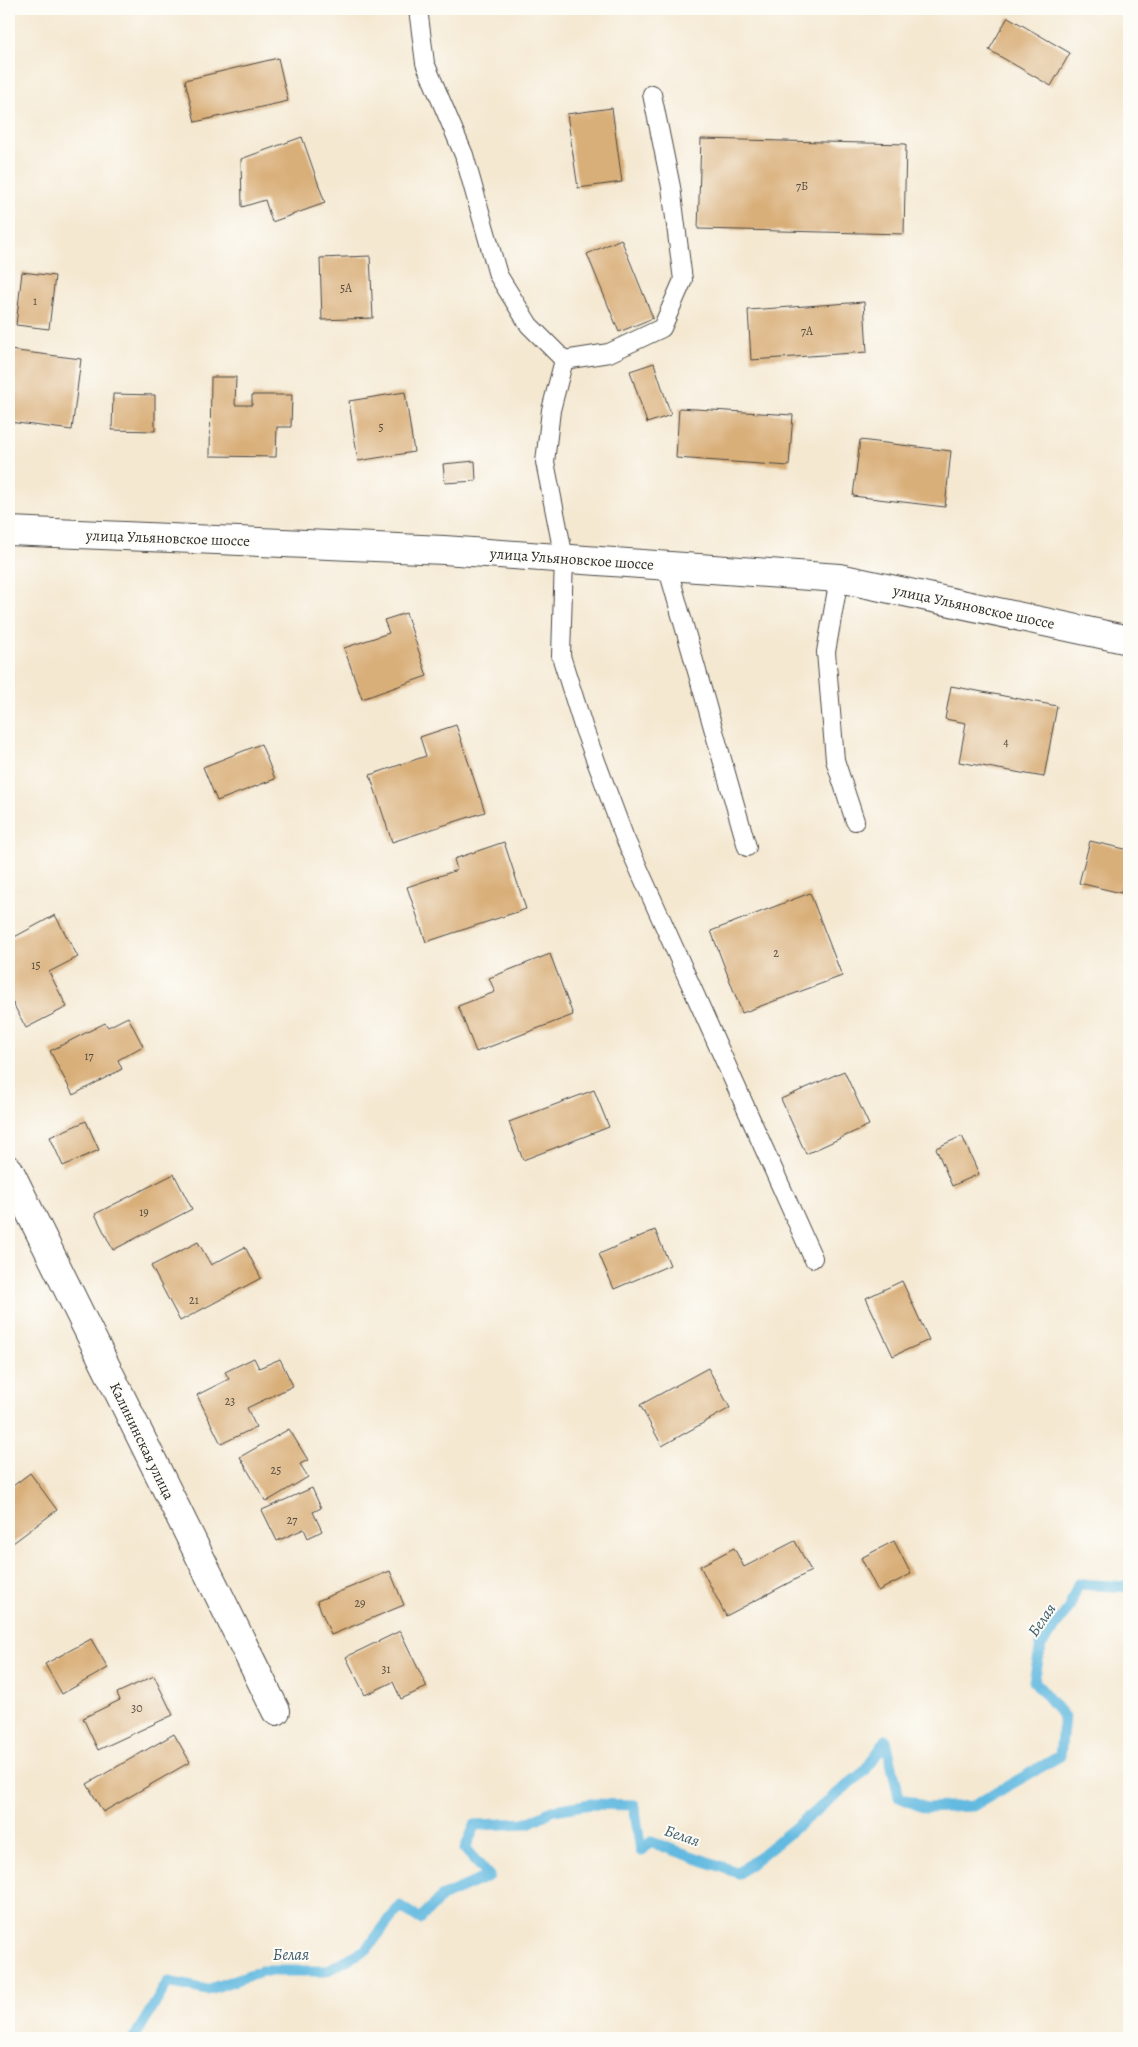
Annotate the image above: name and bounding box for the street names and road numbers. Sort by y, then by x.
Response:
street label: улица Ульяновское шоссе [85,525,251,551]
street label: улица Ульяновское шоссе [488,543,655,575]
street label: улица Ульяновское шоссе [891,580,1057,634]
street label: Калининская улица [105,1379,179,1503]

